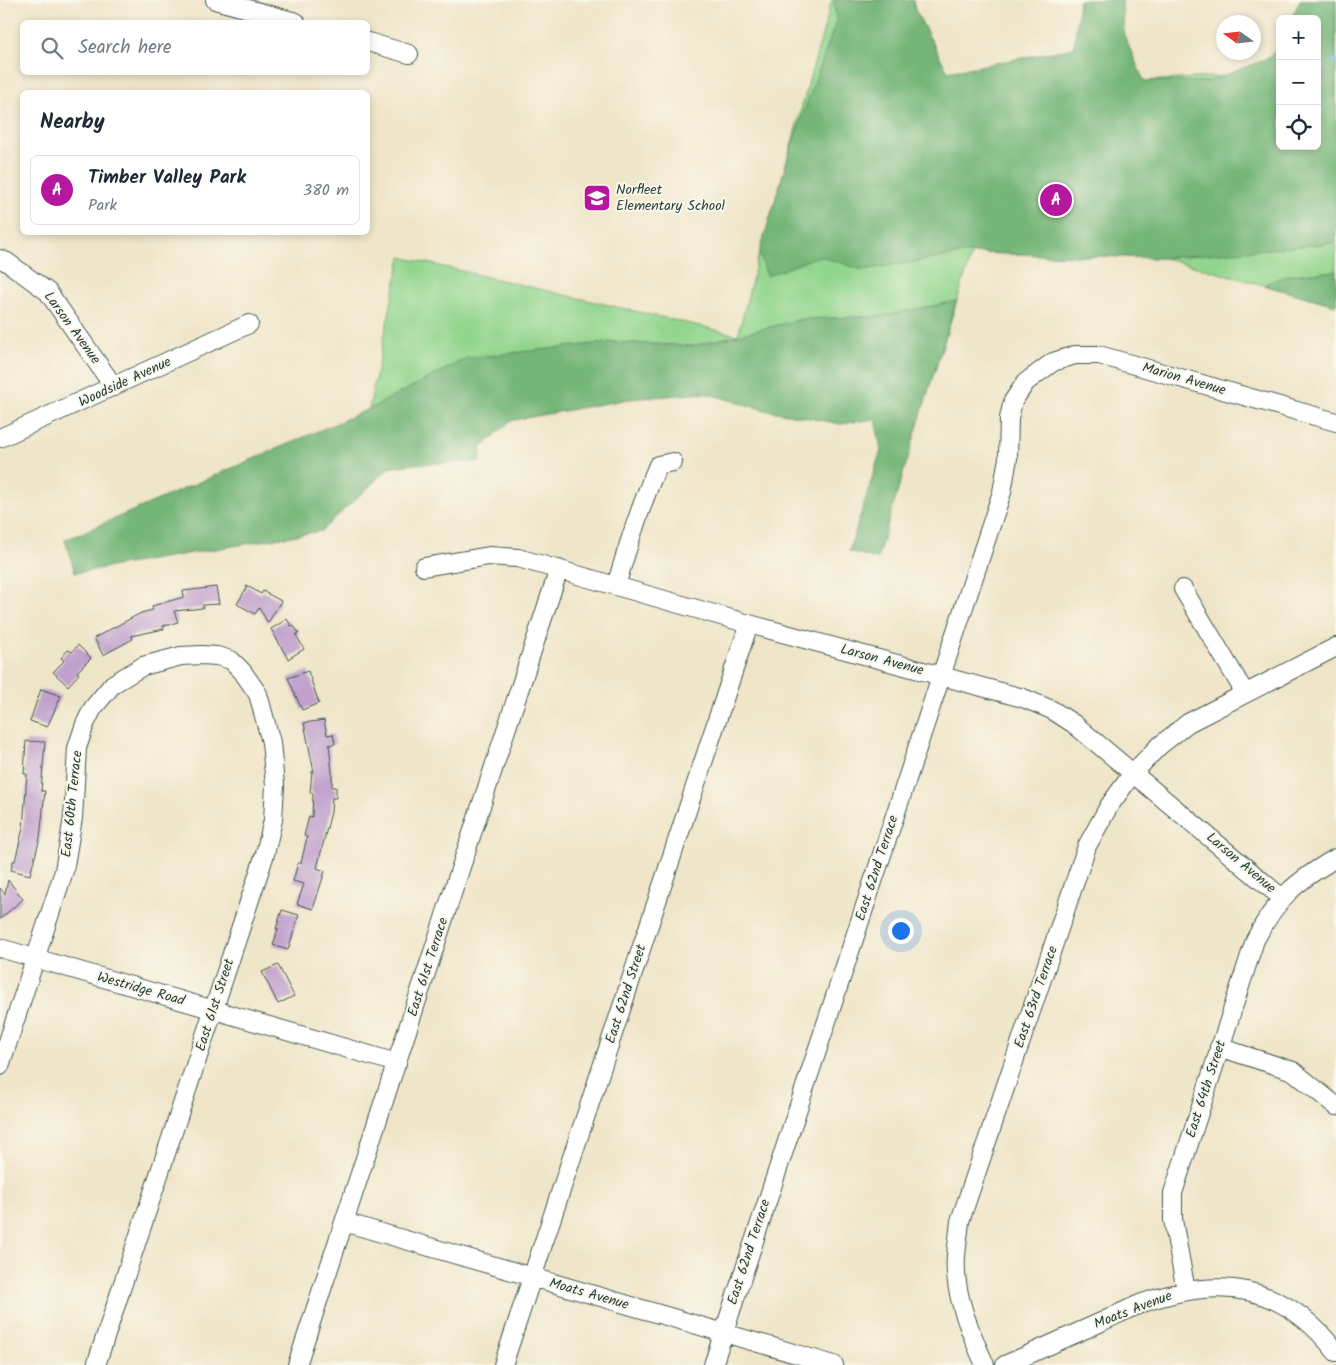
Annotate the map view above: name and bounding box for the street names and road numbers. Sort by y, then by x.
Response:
street label: Larson Avenue [38,287,106,370]
street label: Woodside Avenue [75,351,176,413]
street label: Marion Avenue [1140,357,1229,402]
street label: Larson Avenue [838,638,927,682]
street label: East 60th Terrace [55,749,89,858]
street label: East 62nd Terrace [850,812,905,924]
street label: Larson Avenue [1201,827,1281,899]
street label: East 61st Terrace [402,914,455,1019]
street label: East 62nd Street [600,941,653,1046]
street label: East 63rd Terrace [1008,942,1064,1051]
street label: East 61st Street [190,955,241,1054]
street label: Westridge Road [95,966,188,1012]
street label: East 64th Street [1180,1037,1232,1141]
street label: East 62nd Terrace [722,1196,777,1308]
street label: Moats Avenue [546,1272,632,1316]
street label: Moats Avenue [1091,1285,1176,1335]

